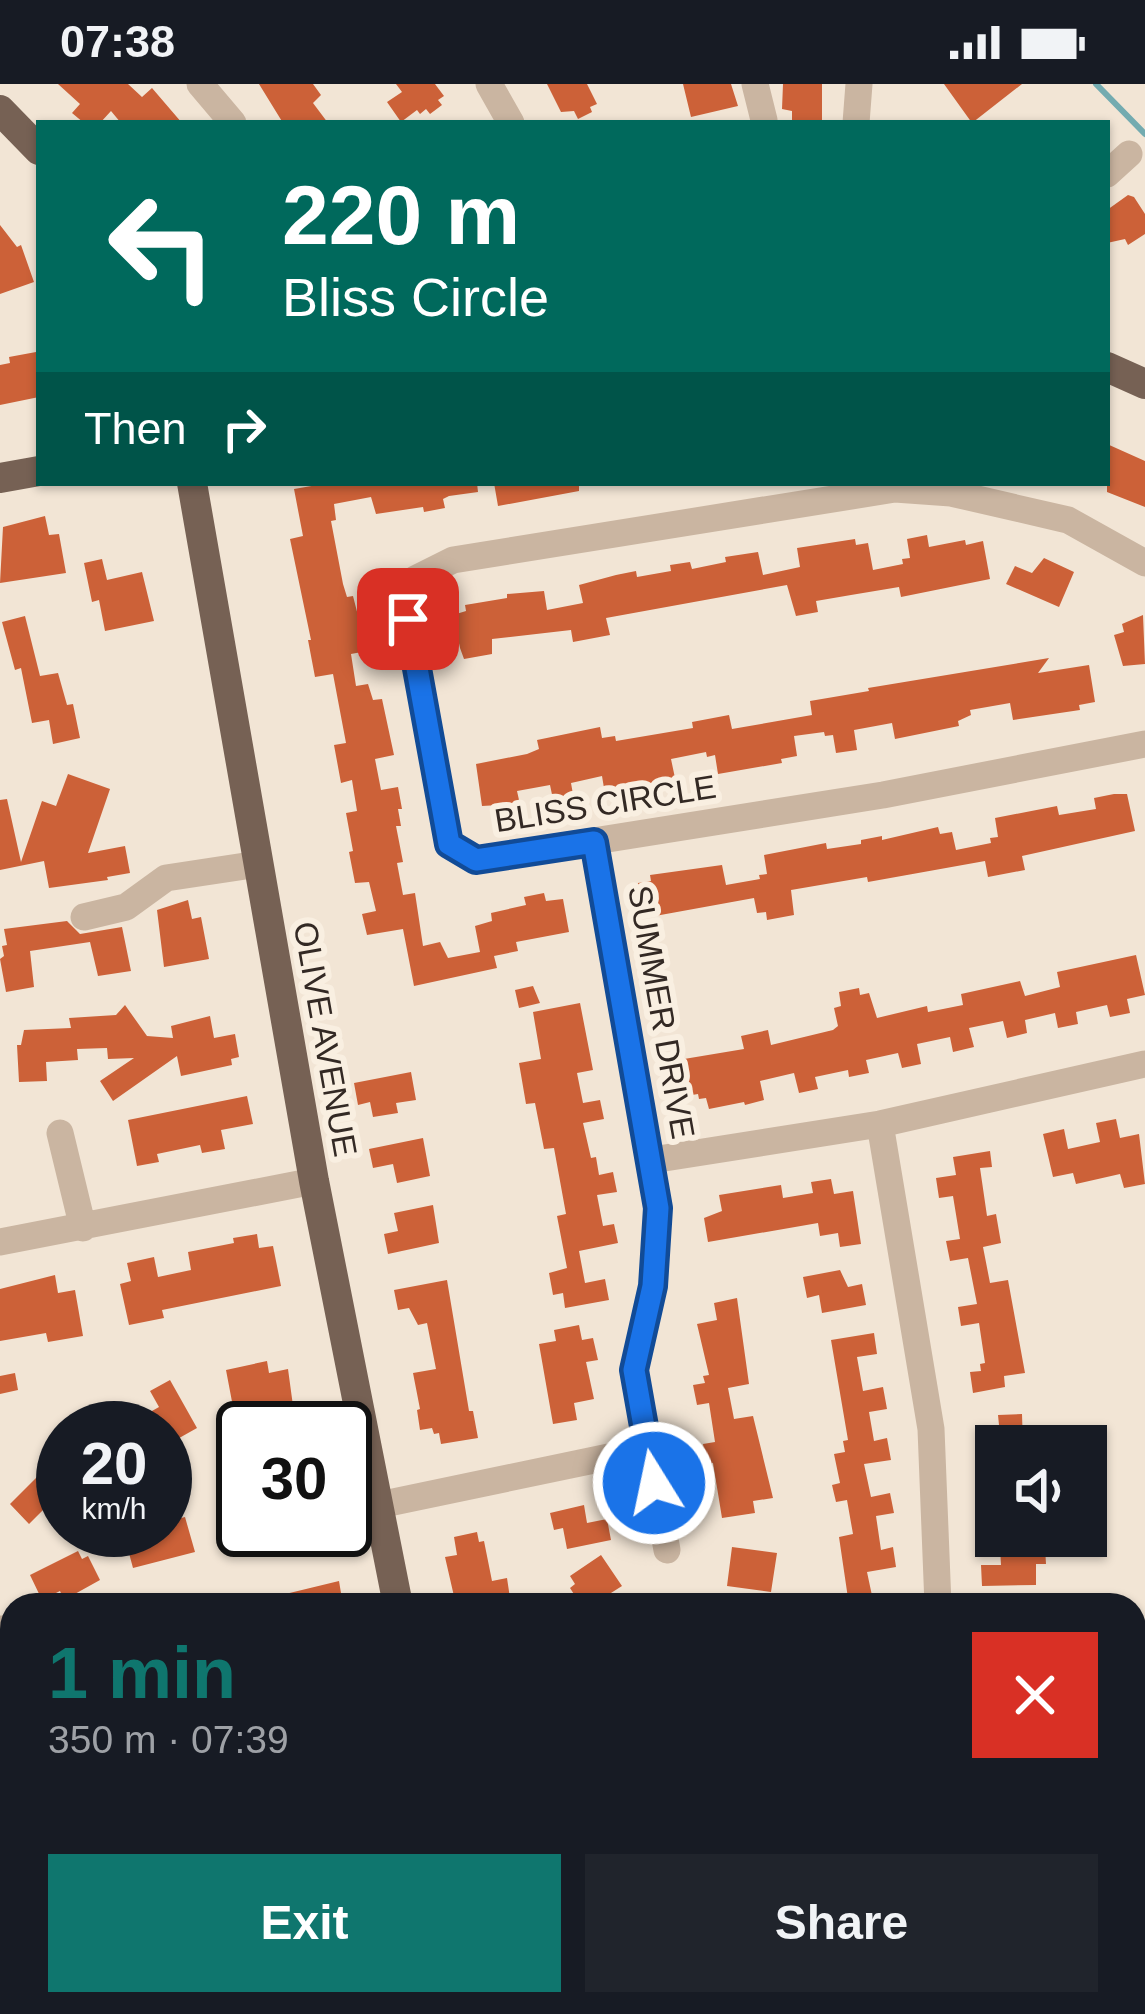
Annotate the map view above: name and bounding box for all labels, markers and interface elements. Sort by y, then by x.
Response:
text: 07:38 [60,16,175,67]
icon: left [84,168,240,324]
text: 220 m [282,168,520,262]
text: Bliss Circle [282,267,549,327]
icon: right [211,396,277,462]
text: Then [84,403,187,454]
pin [357,568,459,670]
icon: arrive [375,586,441,652]
street label: BLISS CIRCLE [492,768,718,839]
street label: SUMMER DRIVE [621,882,702,1142]
street label: OLIVE AVENUE [287,919,364,1159]
speed limit sign: 30 [216,1401,372,1557]
position arrow [591,1420,717,1546]
map controls [975,1425,1107,1557]
button: sound [975,1425,1107,1557]
text: 20 [81,1430,147,1497]
text: km/h [81,1492,147,1525]
button: close [972,1632,1098,1758]
text: 1 min [48,1633,236,1713]
text: 350 m · 07:39 [48,1718,289,1761]
button: Exit [48,1854,561,1992]
button: Share [585,1854,1098,1992]

